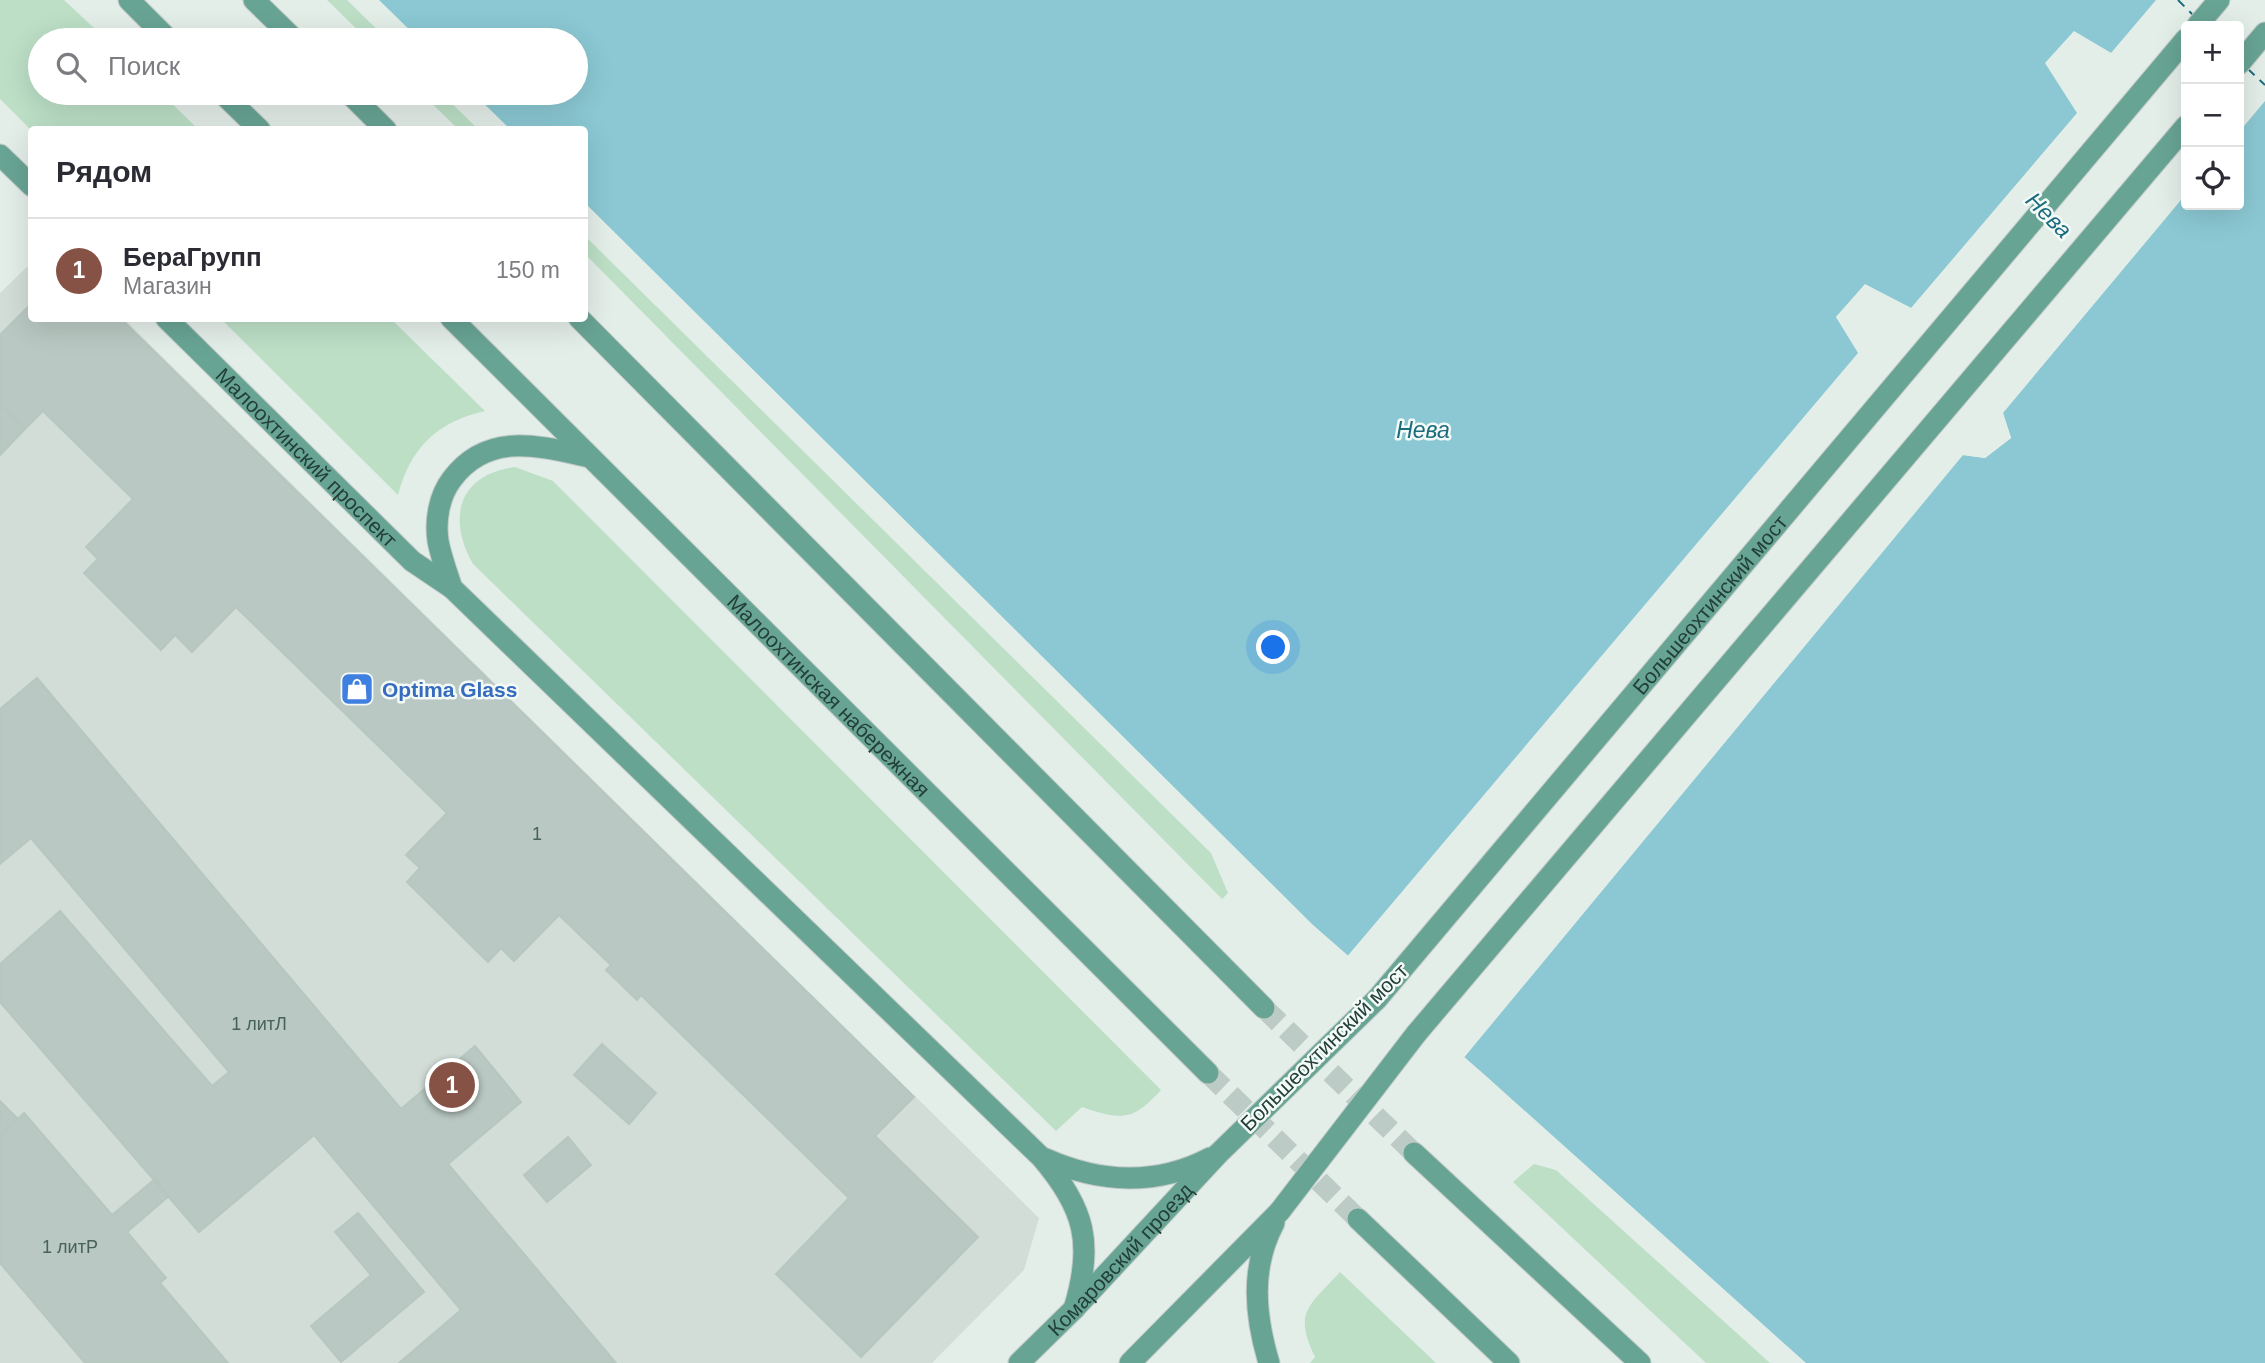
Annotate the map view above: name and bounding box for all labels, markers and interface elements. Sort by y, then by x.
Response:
map controls [2181,21,2244,210]
button: + [2181,21,2244,84]
search box [28,28,588,105]
icon: search [52,48,90,86]
text: Поиск [108,51,180,81]
button: − [2181,84,2244,147]
button: locate [2181,147,2244,210]
text: Рядом [56,155,152,188]
water label: Нева [2021,187,2077,243]
text: БераГрупп [123,242,262,272]
text: 1 [73,257,85,283]
text: 150 m [496,257,560,283]
text: Магазин [123,273,212,299]
street label: Малоохтинский проспект [212,363,402,552]
water label: Нева [1396,417,1450,443]
street label: Большеохтинский мост [1628,510,1792,699]
street label: Малоохтинская набережная [723,589,935,801]
your location [1256,630,1290,664]
shop icon: Optima Glass [338,670,376,708]
place label: Optima Glass [382,678,517,701]
house number: 1 [532,824,542,844]
street label: Большеохтинский мост [1236,958,1413,1135]
house number: 1 литЛ [231,1014,287,1034]
pin: 1 [429,1059,475,1111]
street label: Комаровский проезд [1043,1178,1197,1340]
house number: 1 литР [42,1237,98,1257]

